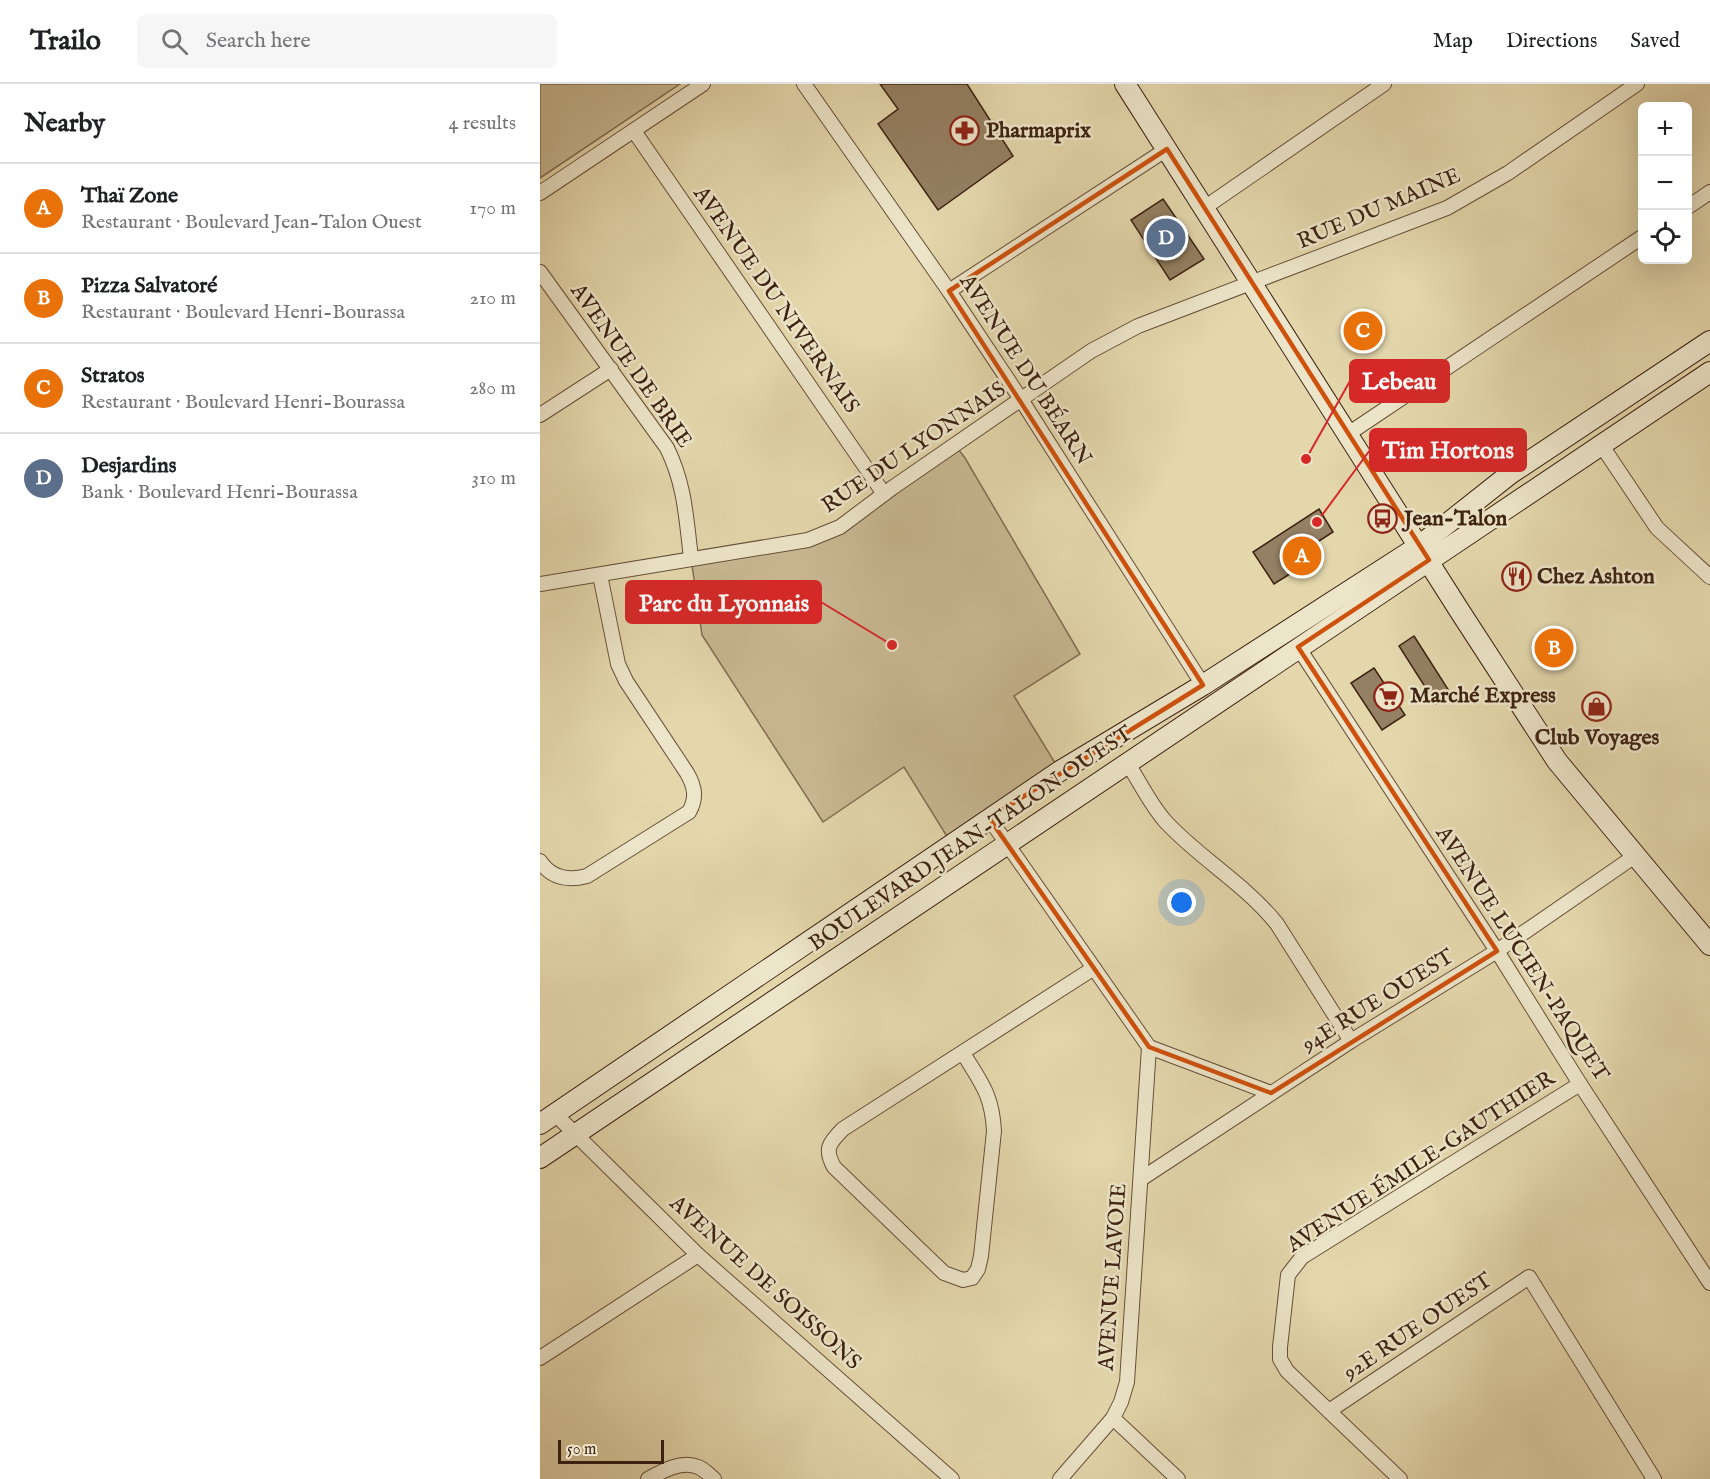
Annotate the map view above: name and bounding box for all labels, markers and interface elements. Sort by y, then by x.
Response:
search box [137,14,557,68]
text: Trailo [30,24,101,59]
icon: search [158,25,191,58]
text: Search here [206,27,311,55]
text: Map [1433,28,1473,55]
text: Directions [1506,28,1597,55]
text: Saved [1630,28,1680,55]
map controls [1638,102,1692,264]
button: + [1638,102,1692,156]
text: Nearby [24,107,105,140]
text: 4 results [449,111,516,136]
pharmacy icon: Pharmaprix [949,115,981,147]
place label: Pharmaprix [986,117,1091,145]
button: − [1638,156,1692,210]
street label: RUE DU MAINE [1293,162,1465,256]
street label: AVENUE DU NIVERNAIS [686,180,865,419]
text: Thaï Zone [81,182,178,210]
text: A [37,196,50,221]
text: 170 m [470,196,516,221]
text: Restaurant · Boulevard Jean-Talon Ouest [81,210,422,235]
button: locate [1638,210,1692,264]
pin: D [1146,216,1186,260]
street label: AVENUE DU BÉARN [952,268,1097,471]
text: Pizza Salvatoré [81,272,217,300]
street label: AVENUE DE BRIE [563,278,698,454]
text: B [37,286,50,311]
text: 210 m [470,286,516,311]
text: Restaurant · Boulevard Henri-Bourassa [81,300,405,325]
pin: C [1344,308,1382,354]
callout: Lebeau [1350,360,1449,402]
text: Stratos [81,362,145,390]
text: Lebeau [1362,367,1437,398]
text: C [36,376,51,401]
text: 280 m [469,376,516,401]
street label: RUE DU LYONNAIS [816,376,1012,520]
text: Restaurant · Boulevard Henri-Bourassa [81,390,405,415]
callout: Tim Hortons [1370,429,1526,471]
text: Tim Hortons [1381,436,1514,467]
text: Desjardins [81,452,176,480]
text: D [35,466,52,491]
text: 310 m [472,466,516,491]
text: Bank · Boulevard Henri-Bourassa [81,480,358,505]
bus stop icon: Jean-Talon [1367,503,1399,535]
place label: Jean-Talon [1401,505,1508,533]
pin: A [1282,534,1322,578]
restaurant icon: Chez Ashton [1500,561,1532,593]
place label: Chez Ashton [1537,563,1655,591]
callout: Parc du Lyonnais [626,581,821,623]
text: Parc du Lyonnais [639,589,810,620]
pin: B [1534,626,1574,670]
supermarket icon: Marché Express [1373,680,1405,712]
place label: Marché Express [1410,682,1556,710]
shop icon: Club Voyages [1581,690,1613,722]
street label: BOULEVARD JEAN-TALON OUEST [804,720,1138,958]
place label: Club Voyages [1535,724,1659,752]
street label: AVENUE LUCIEN-PAQUET [1428,820,1615,1087]
your location [1167,888,1196,917]
street label: 94E RUE OUEST [1296,943,1459,1060]
street label: AVENUE ÉMILE-GAUTHIER [1281,1064,1562,1260]
street label: AVENUE LAVOIE [1092,1182,1134,1373]
street label: AVENUE DE SOISSONS [663,1189,867,1376]
street label: 92E RUE OUEST [1337,1267,1498,1388]
scale bar [558,1437,664,1464]
text: 50 m [567,1440,596,1460]

